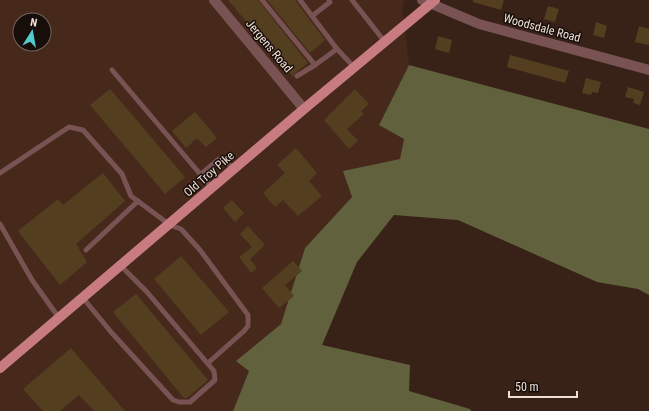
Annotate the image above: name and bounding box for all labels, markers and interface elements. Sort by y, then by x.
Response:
street label: Woodsdale Road [502,11,582,45]
north arrow [12,12,52,52]
text: N [29,16,39,30]
street label: Jergens Road [243,17,295,75]
street label: Old Troy Pike [181,148,237,200]
scale bar [509,373,577,399]
text: 50 m [515,380,539,394]

